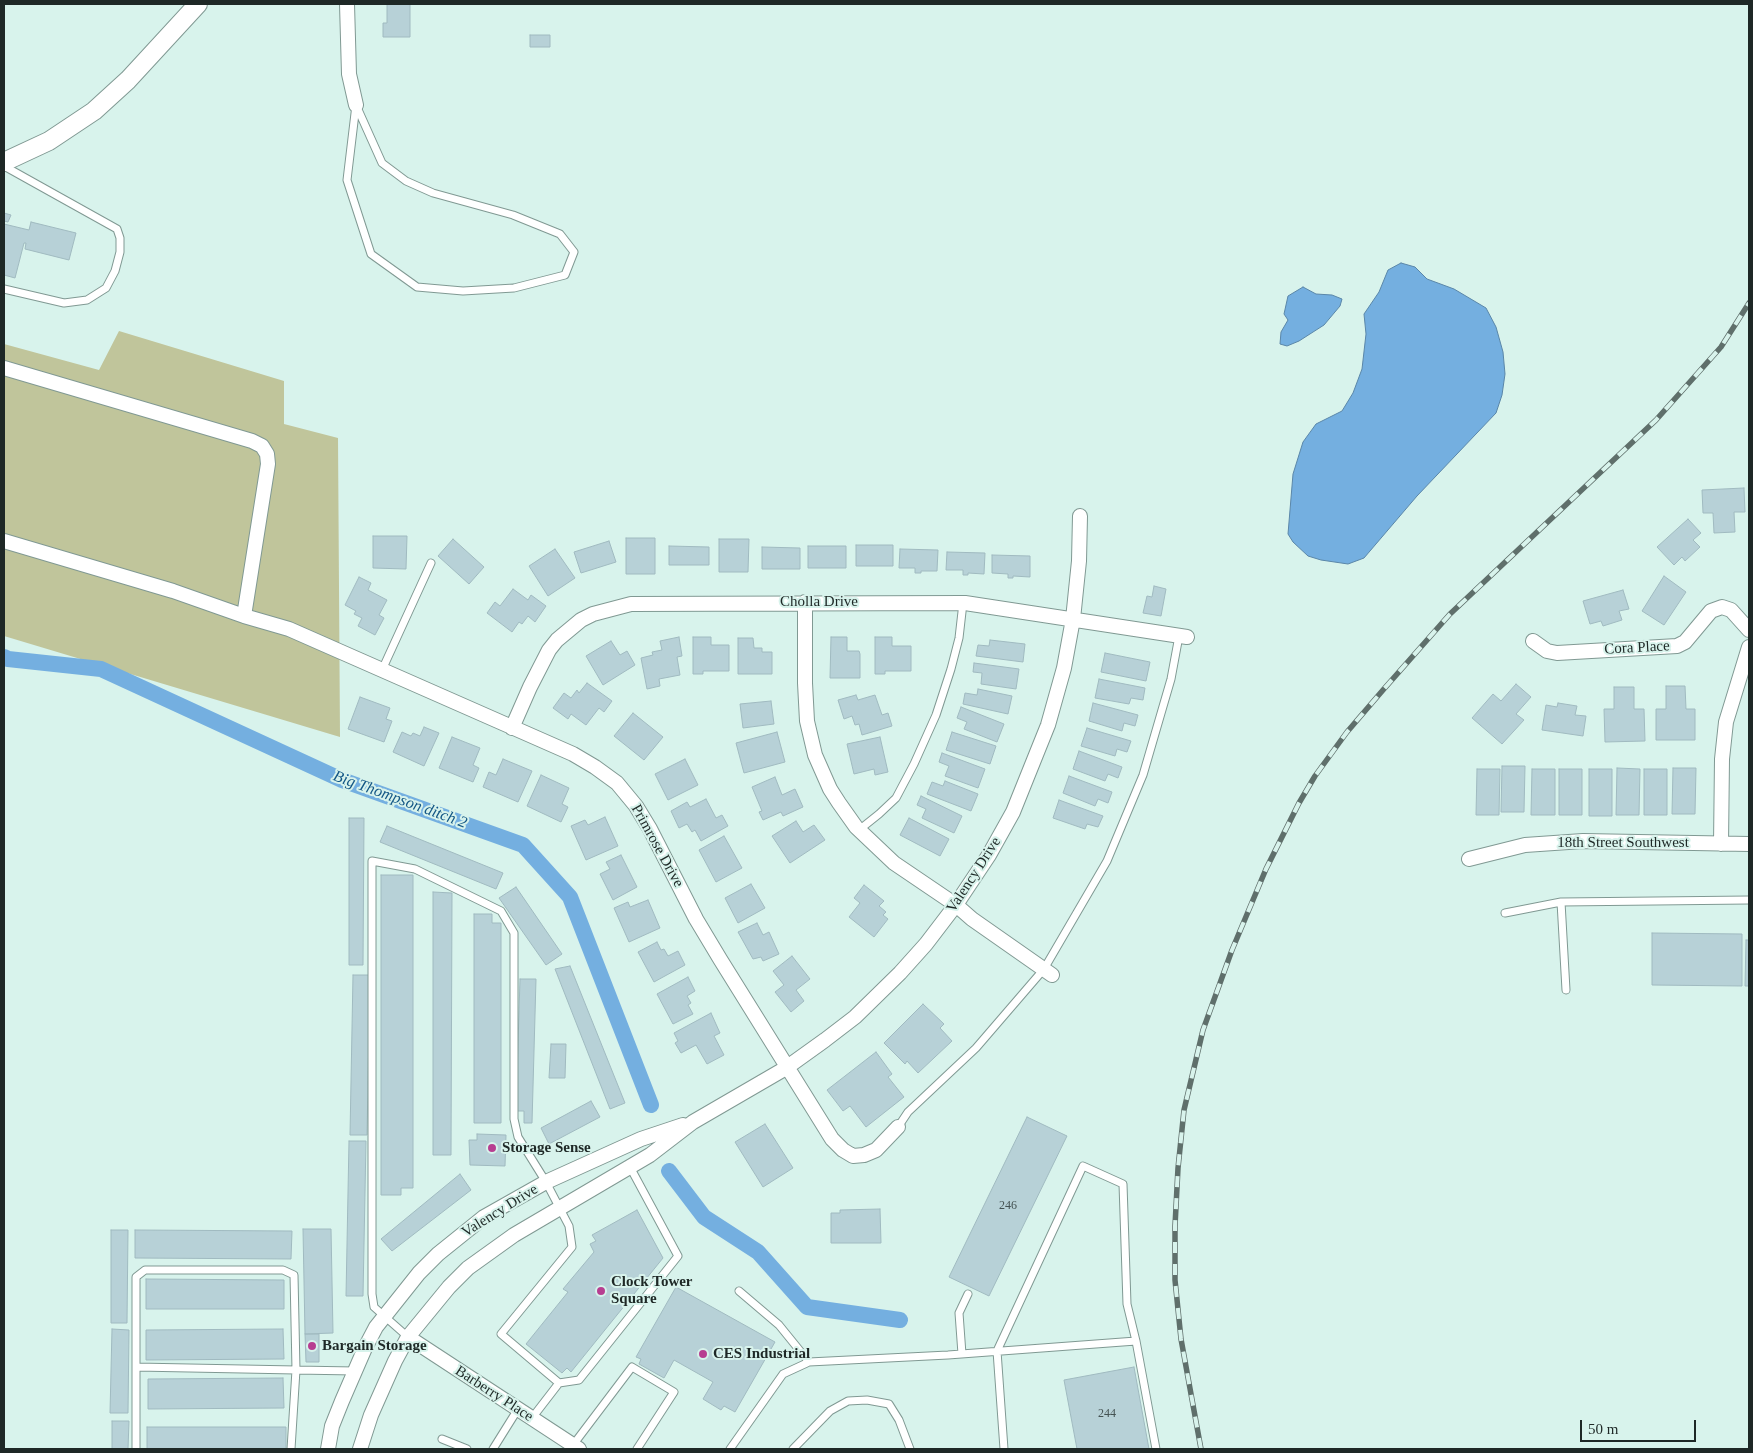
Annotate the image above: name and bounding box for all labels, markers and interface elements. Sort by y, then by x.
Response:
street label: Cholla Drive [780,593,858,611]
street label: Cora Place [1604,637,1670,659]
water label: Big Thompson ditch 2 [331,767,469,833]
street label: Primrose Drive [627,801,687,891]
street label: Valency Drive [943,834,1005,916]
street label: 18th Street Southwest [1557,834,1689,852]
place label: Storage Sense [502,1139,591,1157]
marker: Storage Sense [486,1142,498,1154]
street label: Valency Drive [459,1181,541,1241]
house number: 246 [999,1199,1017,1213]
place label: Clock Tower Square [611,1273,693,1308]
marker: Clock Tower Square [595,1285,607,1297]
place label: Bargain Storage [322,1337,427,1355]
marker: Bargain Storage [306,1340,318,1352]
place label: CES Industrial [713,1345,810,1363]
marker: CES Industrial [697,1348,709,1360]
street label: Barberry Place [452,1362,536,1426]
house number: 244 [1098,1407,1116,1421]
scale bar [1583,1410,1699,1442]
text: 50 m [1588,1421,1618,1437]

